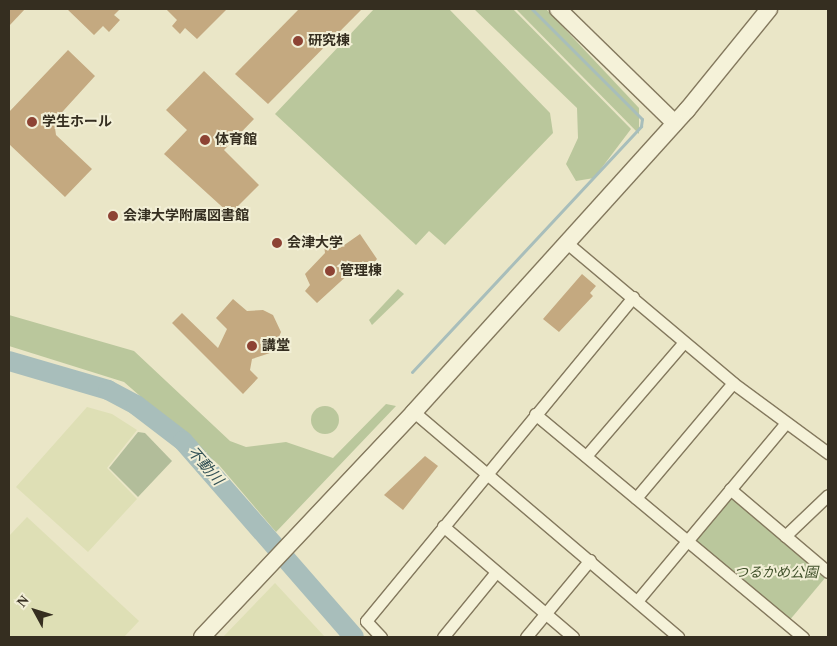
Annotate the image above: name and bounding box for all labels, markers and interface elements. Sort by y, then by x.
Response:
place label: 研究棟 [308,33,350,49]
marker: 研究棟 [292,35,304,47]
place label: 学生ホール [42,114,112,130]
marker: 学生ホール [26,116,38,128]
place label: 体育館 [215,132,257,148]
marker: 体育館 [199,134,211,146]
place label: 会津大学附属図書館 [123,208,249,224]
marker: 会津大学附属図書館 [107,210,119,222]
place label: 会津大学 [287,235,343,251]
marker: 会津大学 [271,237,283,249]
place label: 管理棟 [340,263,382,279]
marker: 管理棟 [324,265,336,277]
place label: 講堂 [262,338,290,354]
marker: 講堂 [246,340,258,352]
water label: 不動川 [183,443,227,489]
park label: つるかめ公園 [734,565,818,581]
north arrow [10,586,60,636]
text: N [14,593,32,610]

